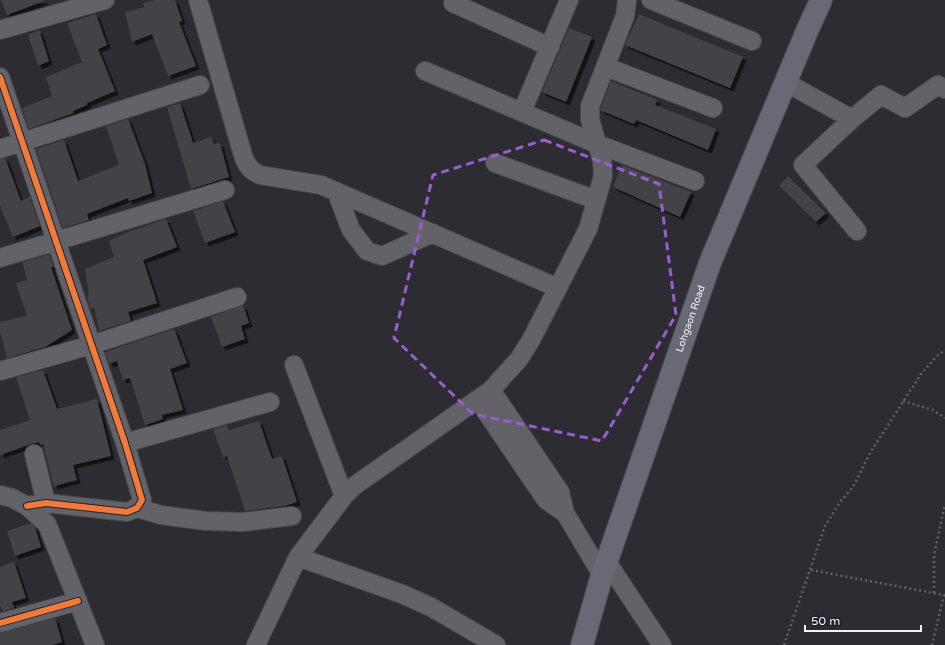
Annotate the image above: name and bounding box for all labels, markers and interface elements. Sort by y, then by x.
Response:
street label: Lohgaon Road [674,284,708,354]
scale bar [805,607,921,633]
text: 50 m [811,614,840,628]

